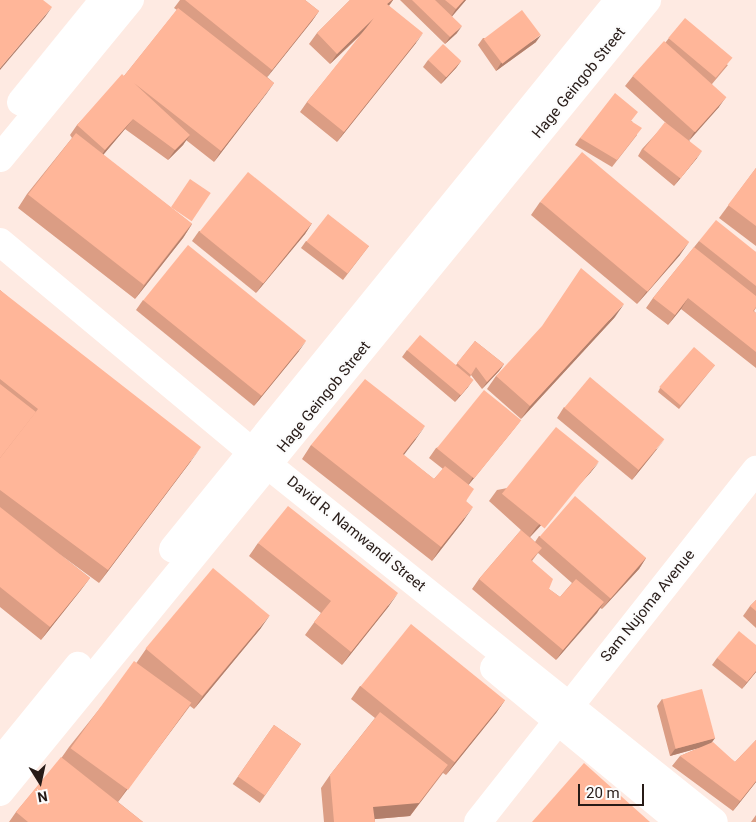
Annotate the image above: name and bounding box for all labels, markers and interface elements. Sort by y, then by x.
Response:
street label: Hage Geingob Street [529,24,629,142]
street label: Hage Geingob Street [274,338,374,456]
street label: David R. Namwandi Street [283,473,429,595]
street label: Sam Nujoma Avenue [597,546,699,666]
north arrow [15,757,65,807]
scale bar [581,774,647,806]
text: 20 m [586,784,620,802]
text: N [36,788,49,806]

